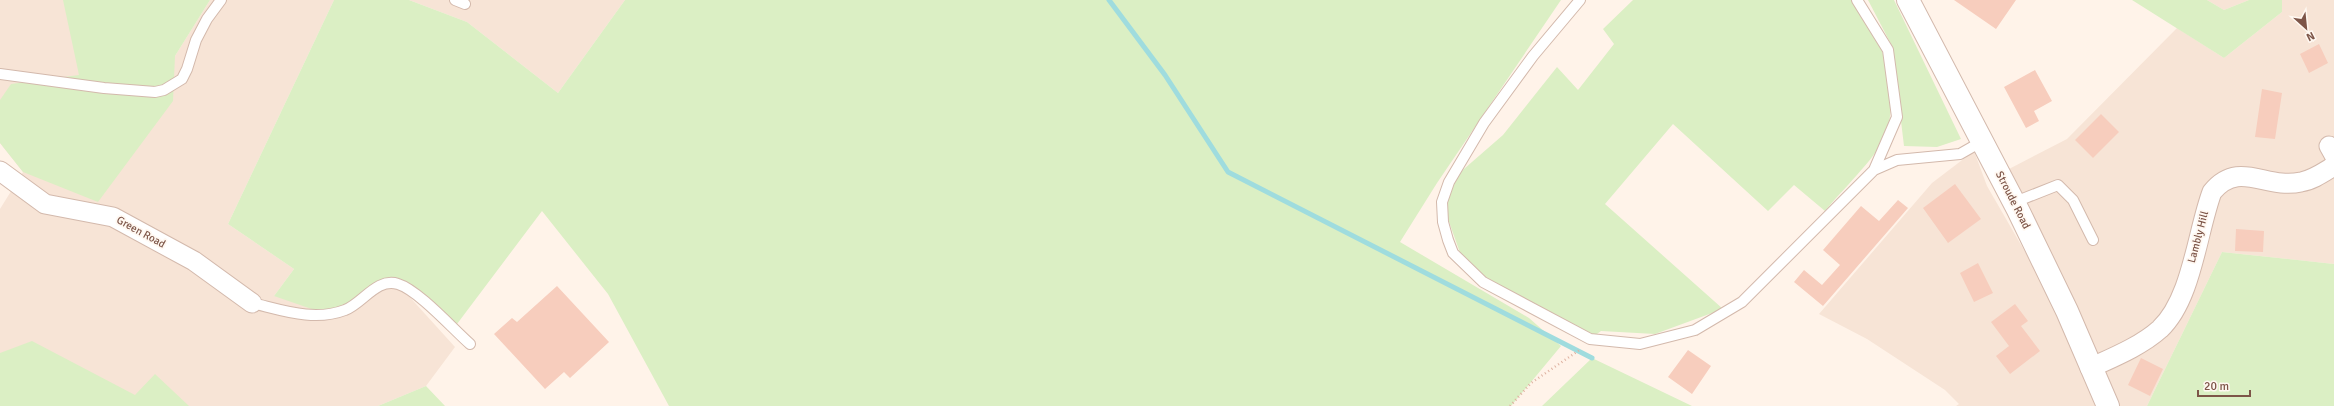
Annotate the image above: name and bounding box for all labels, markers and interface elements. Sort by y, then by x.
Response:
north arrow [2286,8,2326,48]
text: N [2304,29,2317,44]
street label: Stroude Road [1993,169,2033,231]
street label: Lambly Hill [2185,210,2211,264]
street label: Green Road [114,213,168,251]
scale bar [2198,372,2250,398]
text: 20 m [2204,379,2229,394]

